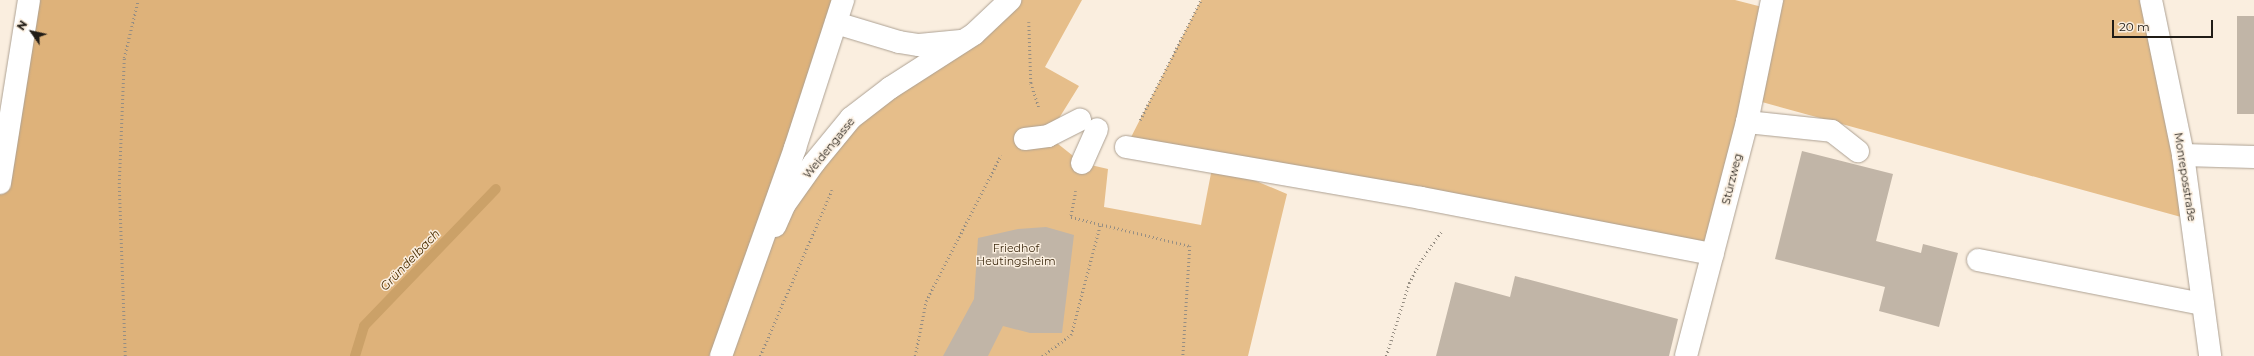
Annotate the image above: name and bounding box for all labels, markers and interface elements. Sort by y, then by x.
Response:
north arrow [12,12,52,52]
scale bar [2114,12,2215,38]
text: N [14,18,30,33]
text: 20 m [2119,19,2150,34]
street label: Weidengasse [801,115,857,181]
street label: Monreposstraße [2171,132,2199,222]
street label: Stürzweg [1719,152,1745,206]
water label: Gründelbach [377,226,443,294]
park label: Friedhof Heutingsheim [976,242,1056,268]

